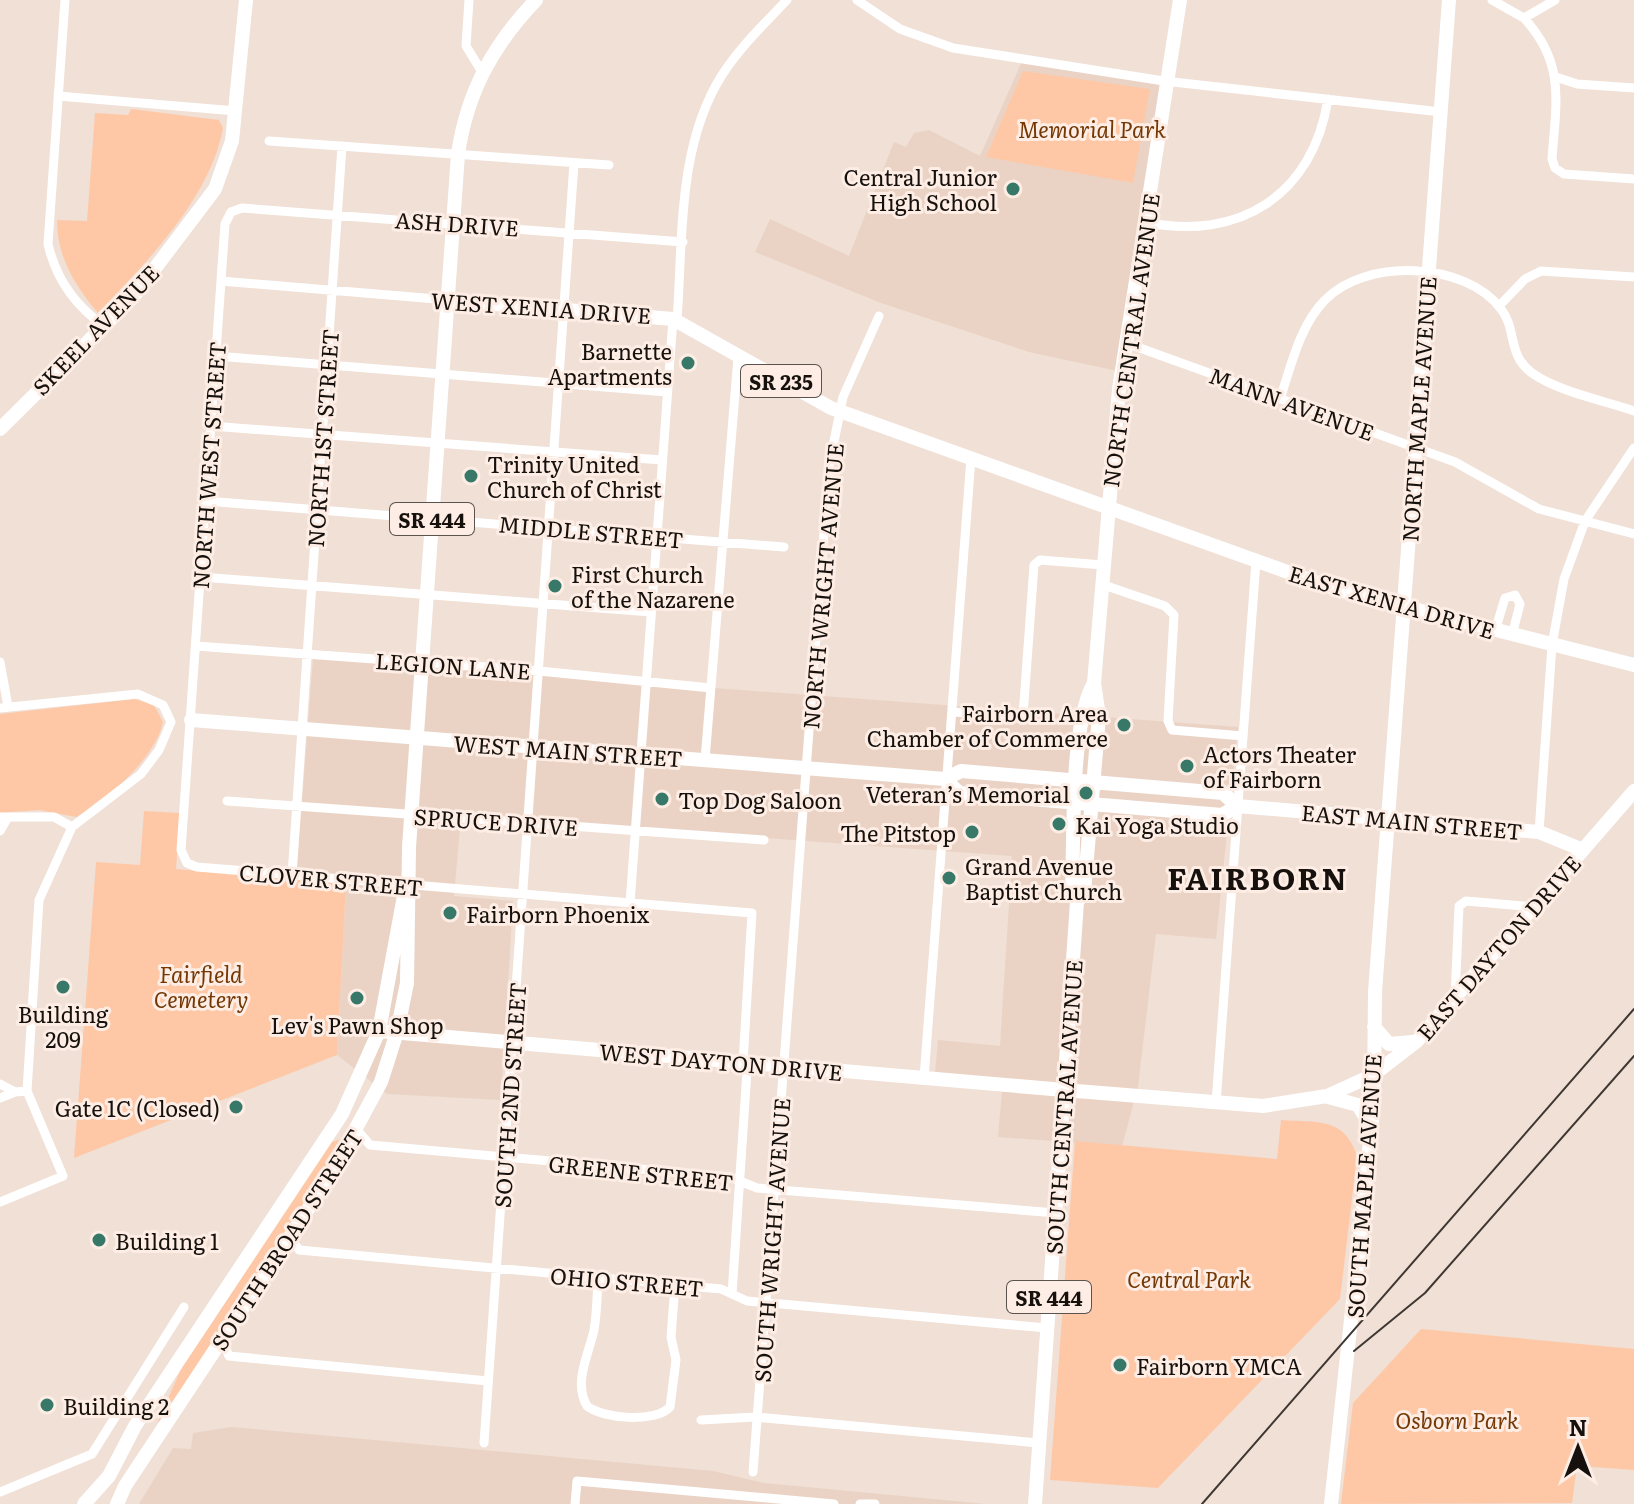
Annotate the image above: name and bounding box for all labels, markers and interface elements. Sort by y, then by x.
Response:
park label: Memorial Park [1018,112,1166,145]
place label: Central Junior High School [844,160,998,218]
marker: Central Junior High School [1004,180,1022,198]
street label: NORTH CENTRAL AVENUE [1093,191,1167,489]
street label: ASH DRIVE [394,202,520,244]
street label: SKEEL AVENUE [24,256,166,402]
street label: NORTH MAPLE AVENUE [1392,275,1444,543]
street label: WEST XENIA DRIVE [430,283,652,331]
street label: NORTH 1ST STREET [298,328,346,548]
place label: Barnette Apartments [548,334,672,392]
street label: NORTH WEST STREET [183,340,233,590]
marker: Barnette Apartments [679,354,697,372]
street label: MANN AVENUE [1205,358,1379,448]
road number: SR 235 [741,365,821,397]
street label: NORTH WRIGHT AVENUE [793,442,851,730]
place label: Trinity United Church of Christ [487,447,662,505]
marker: Trinity United Church of Christ [462,467,480,485]
road number: SR 444 [390,503,474,535]
street label: MIDDLE STREET [497,506,685,556]
street label: EAST XENIA DRIVE [1285,556,1499,646]
place label: First Church of the Nazarene [571,557,735,615]
marker: First Church of the Nazarene [546,577,564,595]
street label: LEGION LANE [374,643,532,687]
place label: Fairborn Area Chamber of Commerce [867,696,1108,754]
marker: Fairborn Area Chamber of Commerce [1115,716,1133,734]
street label: WEST MAIN STREET [452,726,684,774]
place label: Actors Theater of Fairborn [1203,737,1357,795]
marker: Actors Theater of Fairborn [1178,757,1196,775]
place label: Veteran’s Memorial [866,777,1070,810]
place label: Top Dog Saloon [678,783,842,816]
marker: Veteran’s Memorial [1077,784,1095,802]
marker: Top Dog Saloon [653,790,671,808]
street label: EAST MAIN STREET [1300,795,1524,847]
street label: SPRUCE DRIVE [413,799,579,843]
place label: Kai Yoga Studio [1075,808,1239,841]
marker: Kai Yoga Studio [1050,815,1068,833]
place label: The Pitstop [840,816,956,849]
marker: The Pitstop [963,823,981,841]
street label: EAST DAYTON DRIVE [1408,847,1588,1047]
place label: Grand Avenue Baptist Church [965,849,1122,907]
street label: CLOVER STREET [238,855,424,903]
district label: FAIRBORN [1167,855,1349,899]
marker: Grand Avenue Baptist Church [940,869,958,887]
place label: Fairborn Phoenix [466,897,650,930]
marker: Fairborn Phoenix [441,904,459,922]
park label: Fairfield Cemetery [154,957,248,1015]
street label: SOUTH CENTRAL AVENUE [1036,958,1090,1256]
marker: Building 209 [54,978,72,996]
street label: SOUTH 2ND STREET [485,981,533,1209]
marker: Lev's Pawn Shop [348,989,366,1007]
place label: Building 209 [18,997,109,1055]
place label: Lev's Pawn Shop [271,1008,444,1041]
street label: WEST DAYTON DRIVE [598,1034,844,1088]
street label: SOUTH MAPLE AVENUE [1337,1053,1389,1319]
place label: Gate 1C (Closed) [55,1091,220,1124]
street label: SOUTH WRIGHT AVENUE [745,1096,797,1384]
marker: Gate 1C (Closed) [227,1098,245,1116]
street label: SOUTH BROAD STREET [202,1122,370,1356]
street label: GREENE STREET [547,1146,735,1198]
place label: Building 1 [115,1224,219,1257]
marker: Building 1 [90,1231,108,1249]
street label: OHIO STREET [549,1258,705,1304]
park label: Central Park [1127,1262,1251,1295]
road number: SR 444 [1007,1281,1091,1313]
place label: Fairborn YMCA [1136,1349,1302,1382]
marker: Fairborn YMCA [1111,1356,1129,1374]
place label: Building 2 [63,1389,169,1422]
marker: Building 2 [38,1396,56,1414]
park label: Osborn Park [1395,1403,1519,1436]
north arrow [1538,1408,1618,1488]
text: N [1569,1410,1587,1443]

